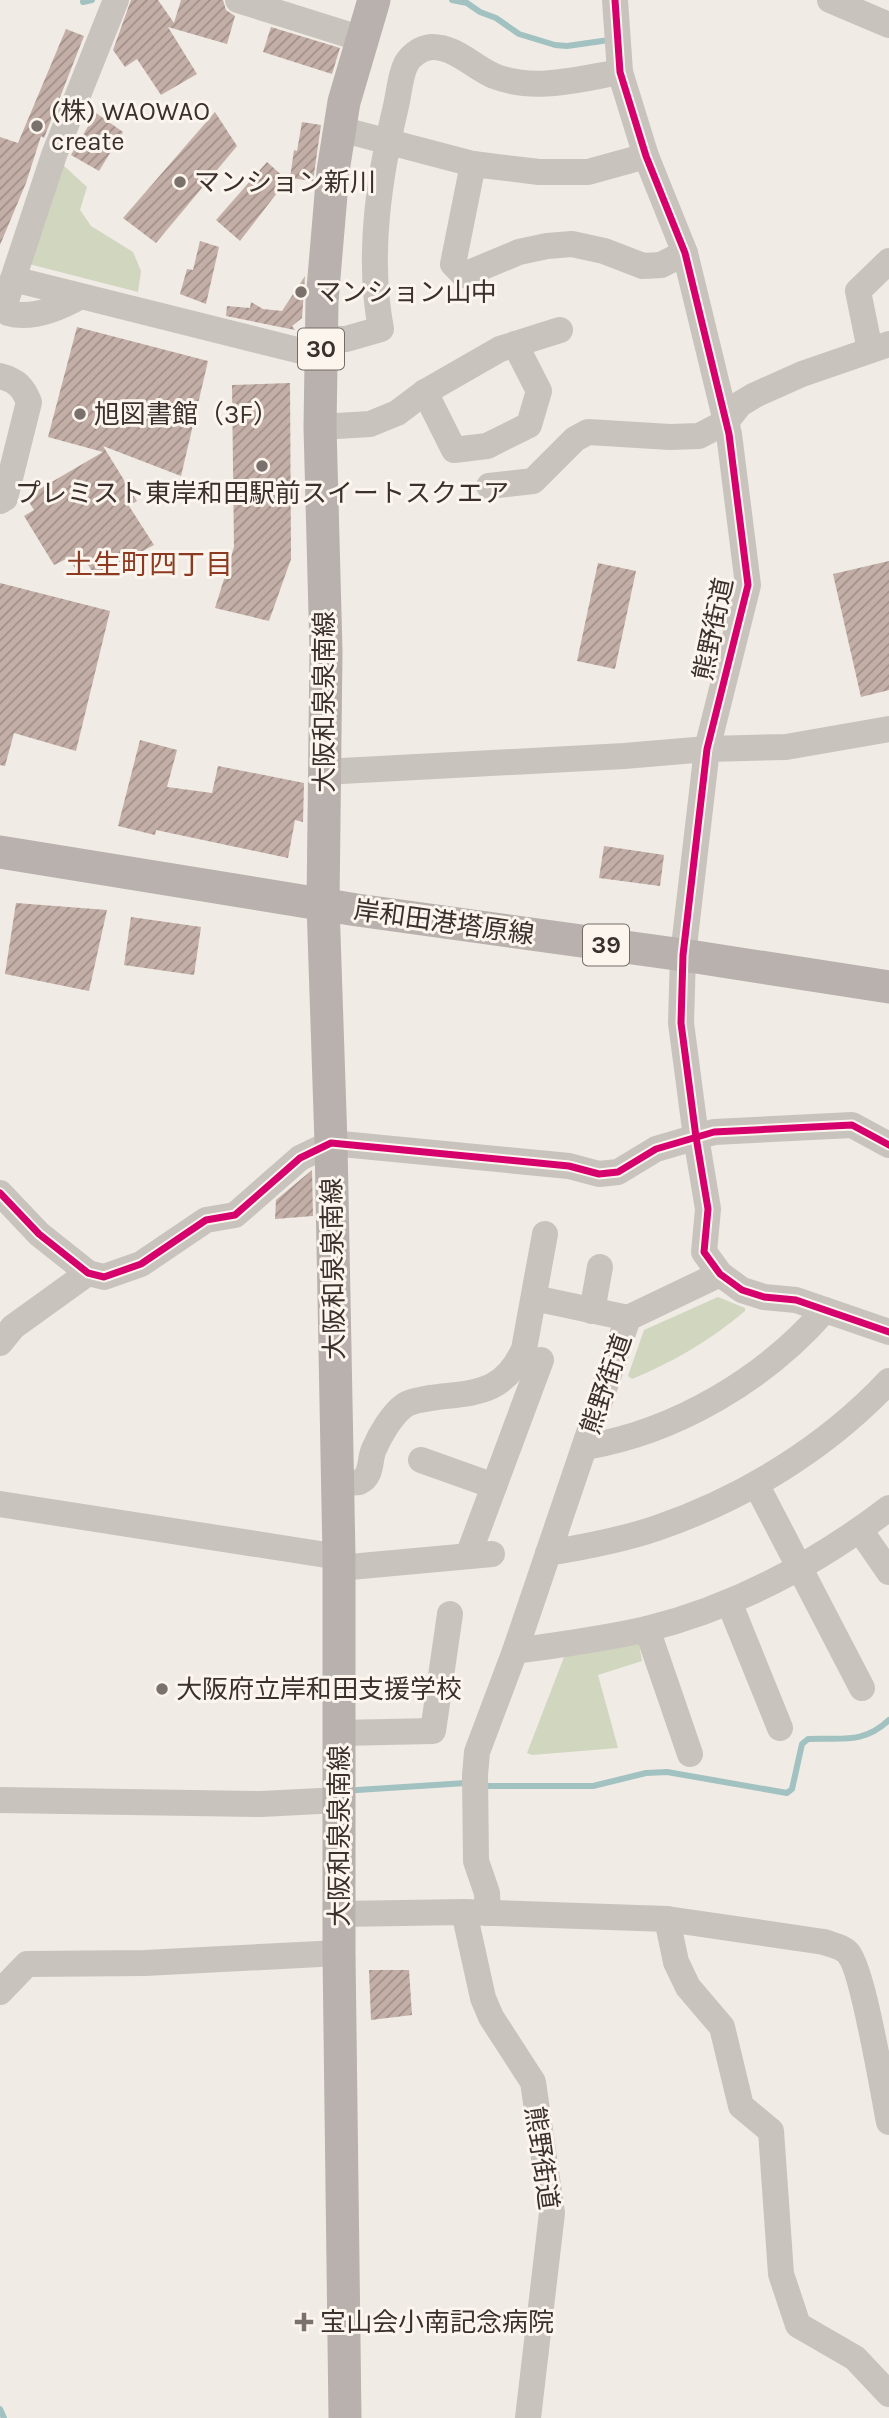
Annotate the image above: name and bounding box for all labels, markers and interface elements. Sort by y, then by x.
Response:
place label: (株) WAOWAO create [51,96,210,157]
marker: (株) WAOWAO create [29,118,45,134]
place label: マンション新川 [194,167,376,198]
marker: マンション新川 [172,174,188,190]
place label: マンション山中 [315,277,497,308]
marker: マンション山中 [293,284,309,300]
road number: 30 [298,328,344,370]
place label: 旭図書館（3F） [94,399,279,430]
marker: 旭図書館（3F） [72,406,88,422]
marker: プレミスト東岸和田駅前スイートスクエア [254,458,270,474]
place label: プレミスト東岸和田駅前スイートスクエア [15,478,509,509]
district label: 土生町四丁目 [65,548,233,581]
street label: 熊野街道 [688,575,739,683]
street label: 大阪和泉泉南線 [309,611,340,793]
street label: 岸和田港塔原線 [352,894,536,951]
road number: 39 [583,925,629,965]
street label: 大阪和泉泉南線 [316,1178,351,1360]
street label: 熊野街道 [575,1330,638,1438]
place label: 大阪府立岸和田支援学校 [176,1674,462,1705]
marker: 大阪府立岸和田支援学校 [154,1681,170,1697]
street label: 大阪和泉泉南線 [324,1745,355,1927]
street label: 熊野街道 [519,2104,564,2212]
place label: 宝山会小南記念病院 [320,2307,554,2338]
marker: 宝山会小南記念病院 [294,2312,314,2332]

